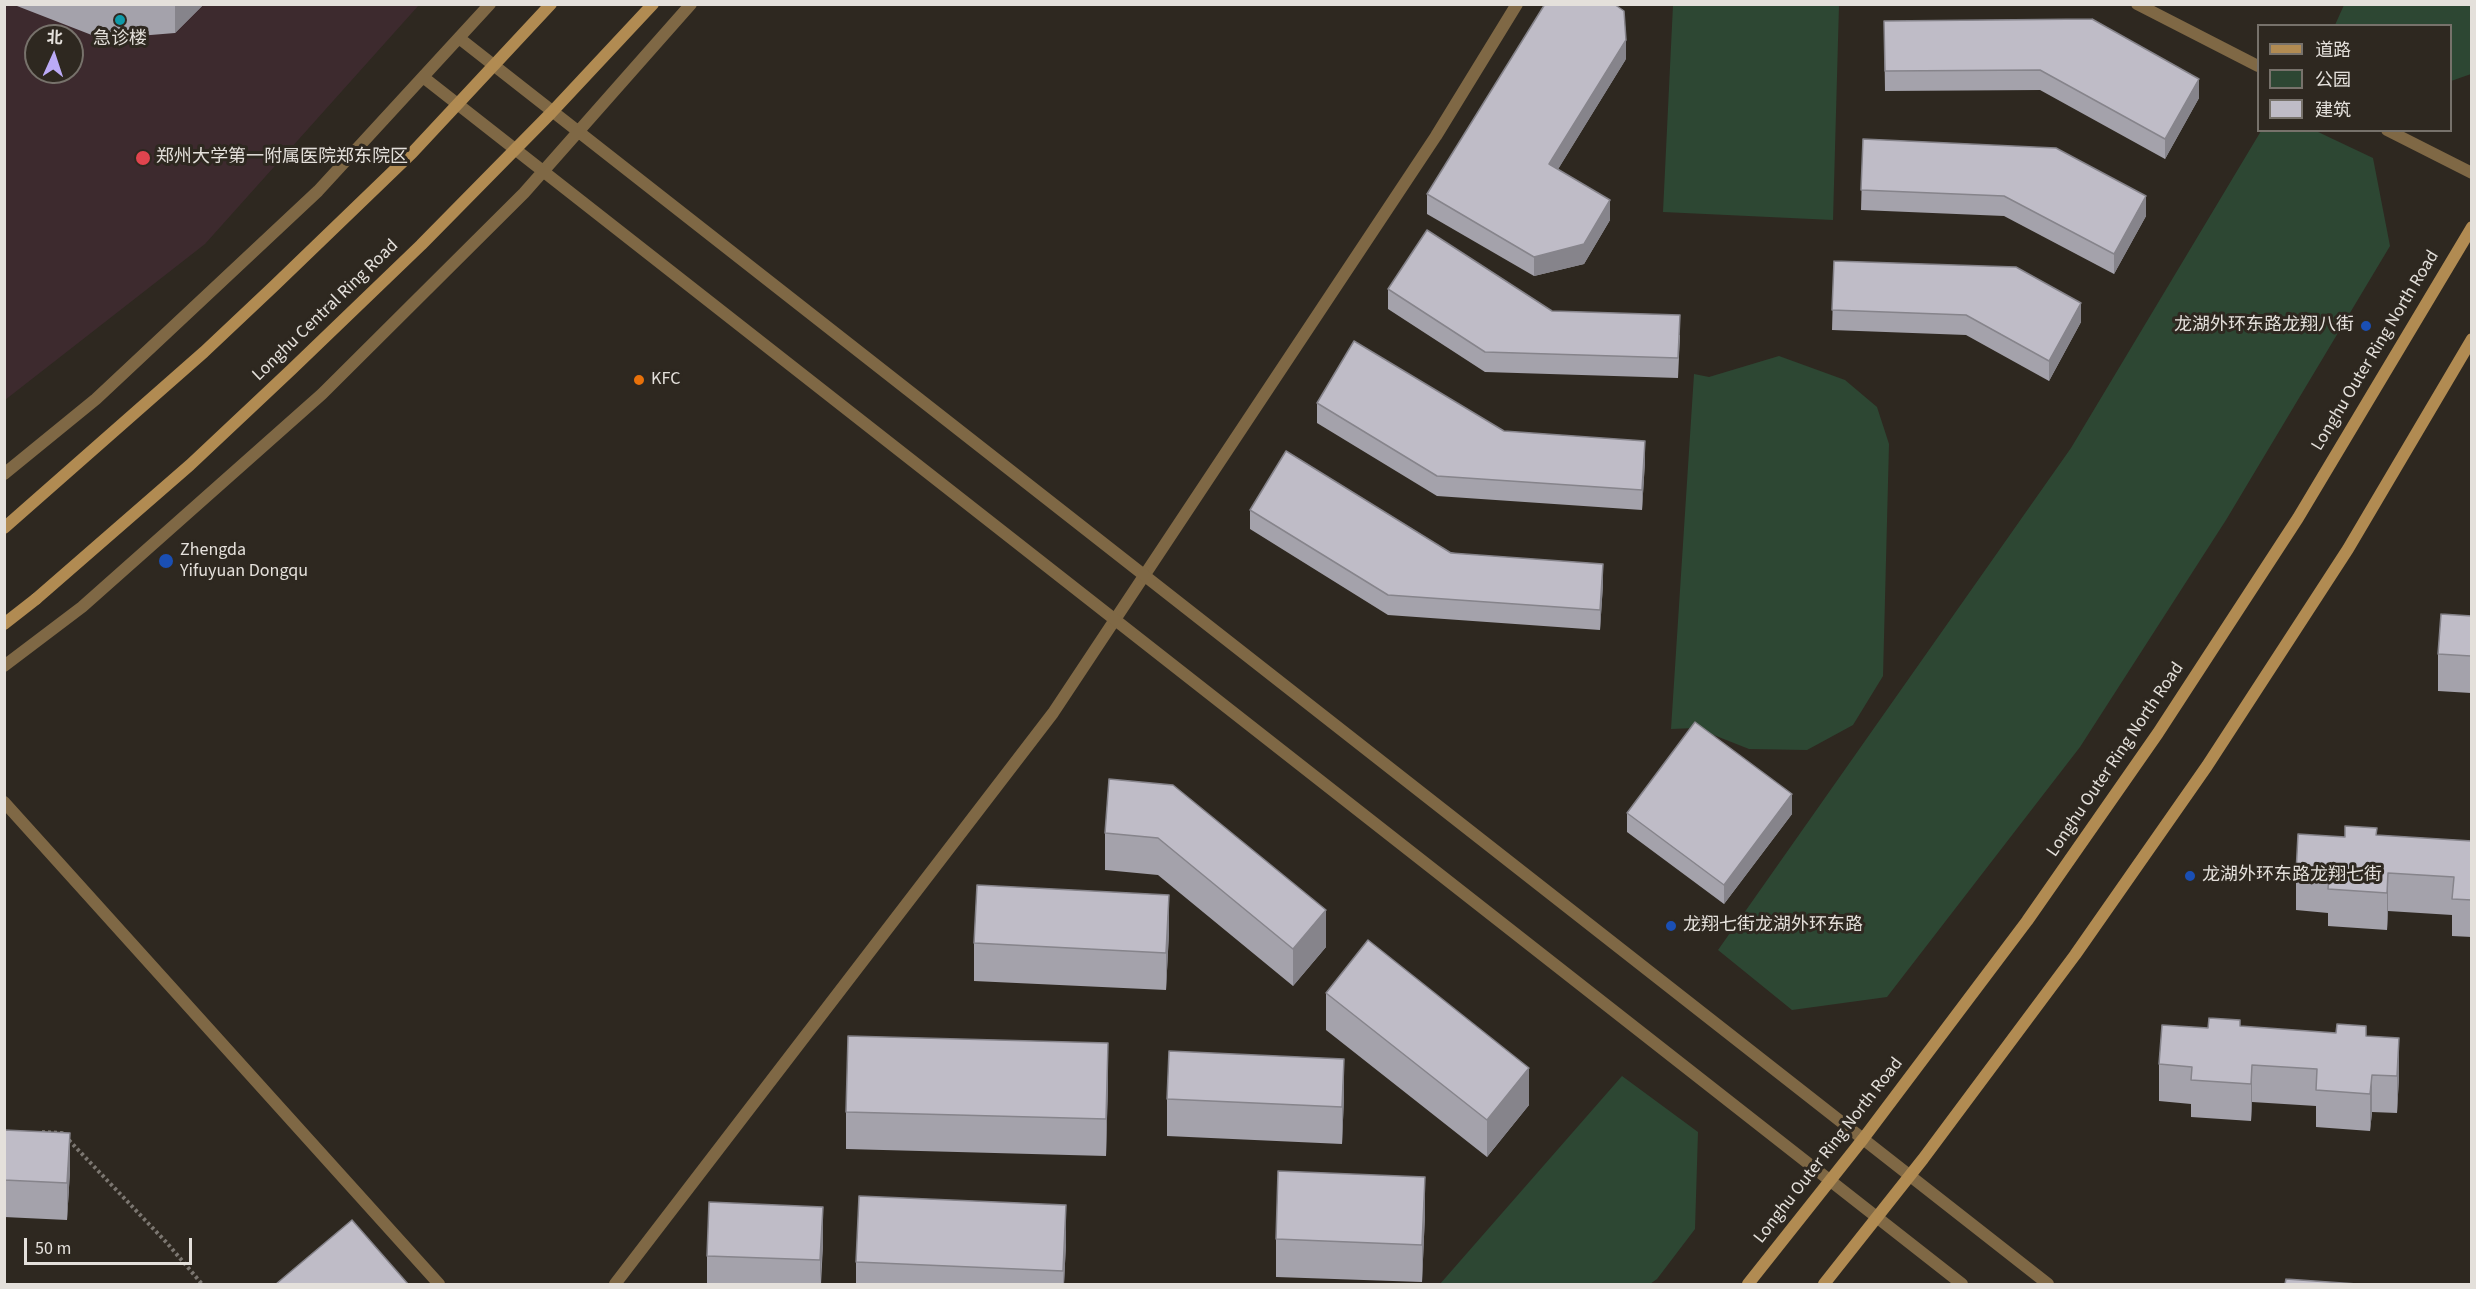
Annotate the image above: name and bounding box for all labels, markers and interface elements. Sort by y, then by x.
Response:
marker: 急诊楼 [113,13,127,27]
north arrow [24,24,84,84]
legend [2257,24,2452,132]
text: 北 [46,27,63,49]
place label: 急诊楼 [93,29,147,51]
text: 道路 [2315,38,2351,63]
text: 公园 [2315,68,2351,93]
text: 建筑 [2315,98,2351,123]
place label: 郑州大学第一附属医院郑东院区 [156,147,408,169]
marker: 郑州大学第一附属医院郑东院区 [134,149,152,167]
street label: Longhu Central Ring Road [249,236,403,386]
street label: Longhu Outer Ring North Road [2308,247,2444,455]
place label: 龙湖外环东路龙翔八街 [2174,315,2354,337]
marker: 龙湖外环东路龙翔八街 [2359,319,2373,333]
place label: KFC [651,369,680,391]
marker: KFC [632,373,646,387]
place label: Zhengda Yifuyuan Dongqu [180,540,308,582]
marker: Zhengda Yifuyuan Dongqu [157,552,175,570]
street label: Longhu Outer Ring North Road [2043,659,2189,861]
place label: 龙湖外环东路龙翔七街 [2202,865,2382,887]
marker: 龙湖外环东路龙翔七街 [2183,869,2197,883]
place label: 龙翔七街龙湖外环东路 [1683,915,1863,937]
marker: 龙翔七街龙湖外环东路 [1664,919,1678,933]
street label: Longhu Outer Ring North Road [1750,1054,1908,1248]
scale bar [27,1226,195,1264]
text: 50 m [35,1236,71,1261]

